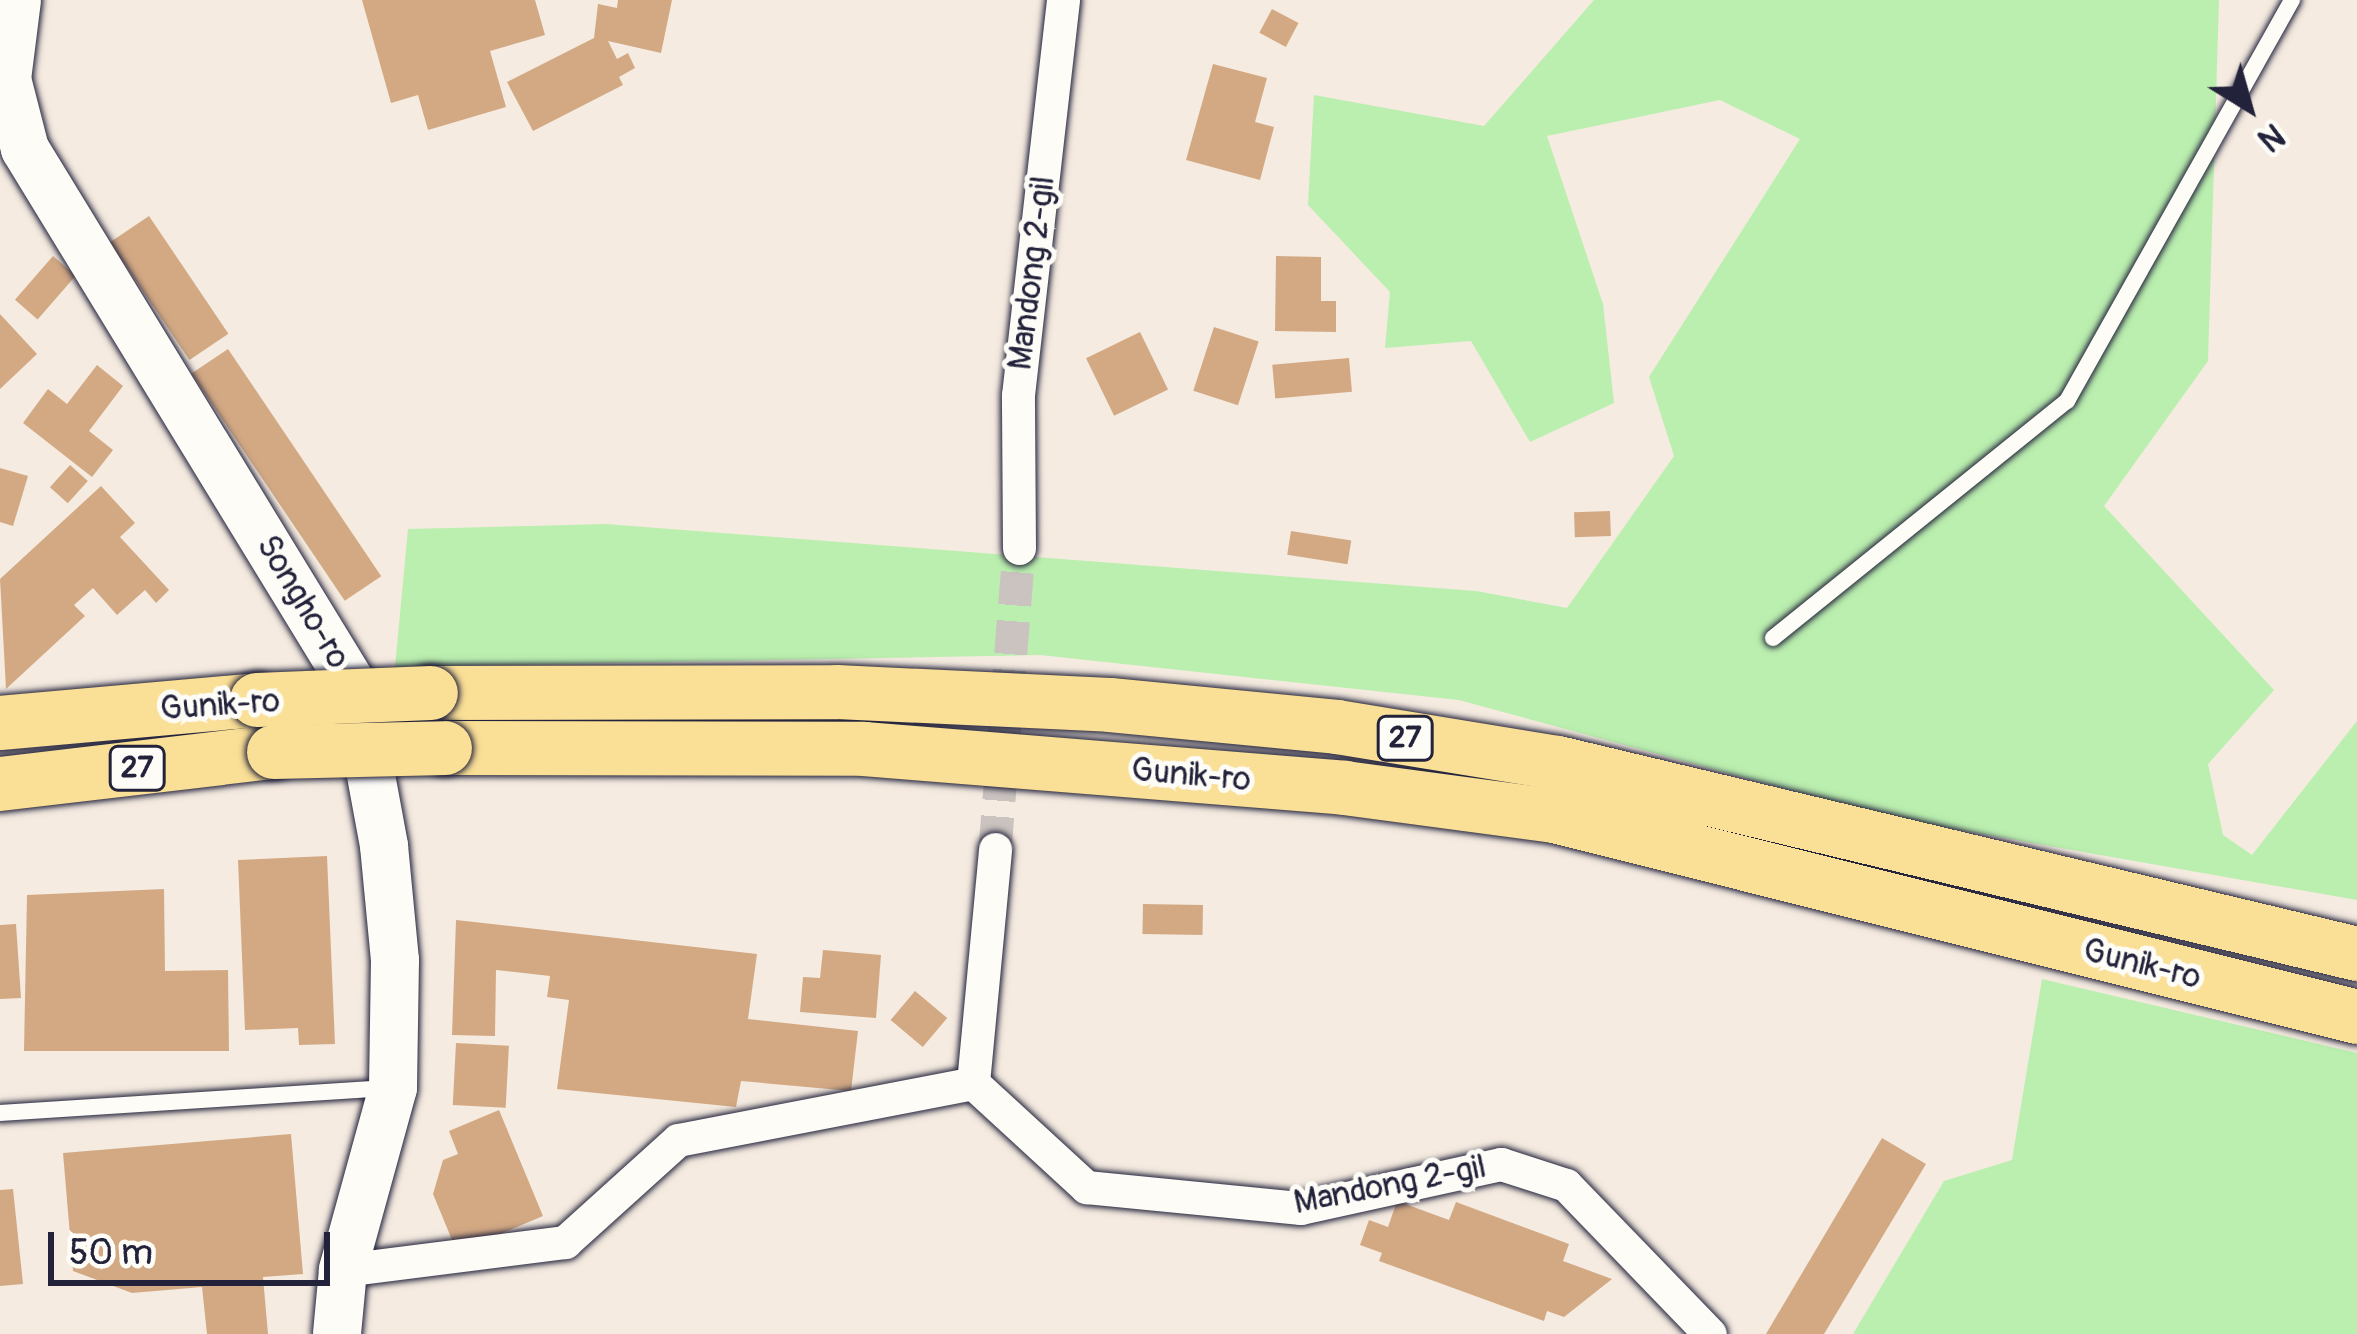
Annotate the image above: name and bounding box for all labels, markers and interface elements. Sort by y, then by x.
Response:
north arrow [2189,48,2309,168]
text: N [2250,114,2292,160]
street label: Mandong 2-gil [1000,174,1064,372]
street label: Songho-ro [248,528,358,676]
street label: Gunik-ro [159,681,281,729]
road number: 27 [1375,714,1435,762]
road number: 27 [107,744,167,792]
street label: Gunik-ro [1130,750,1252,800]
street label: Gunik-ro [2079,930,2205,998]
street label: Mandong 2-gil [1291,1147,1489,1223]
scale bar [54,1208,336,1282]
text: 50 m [69,1230,153,1275]

